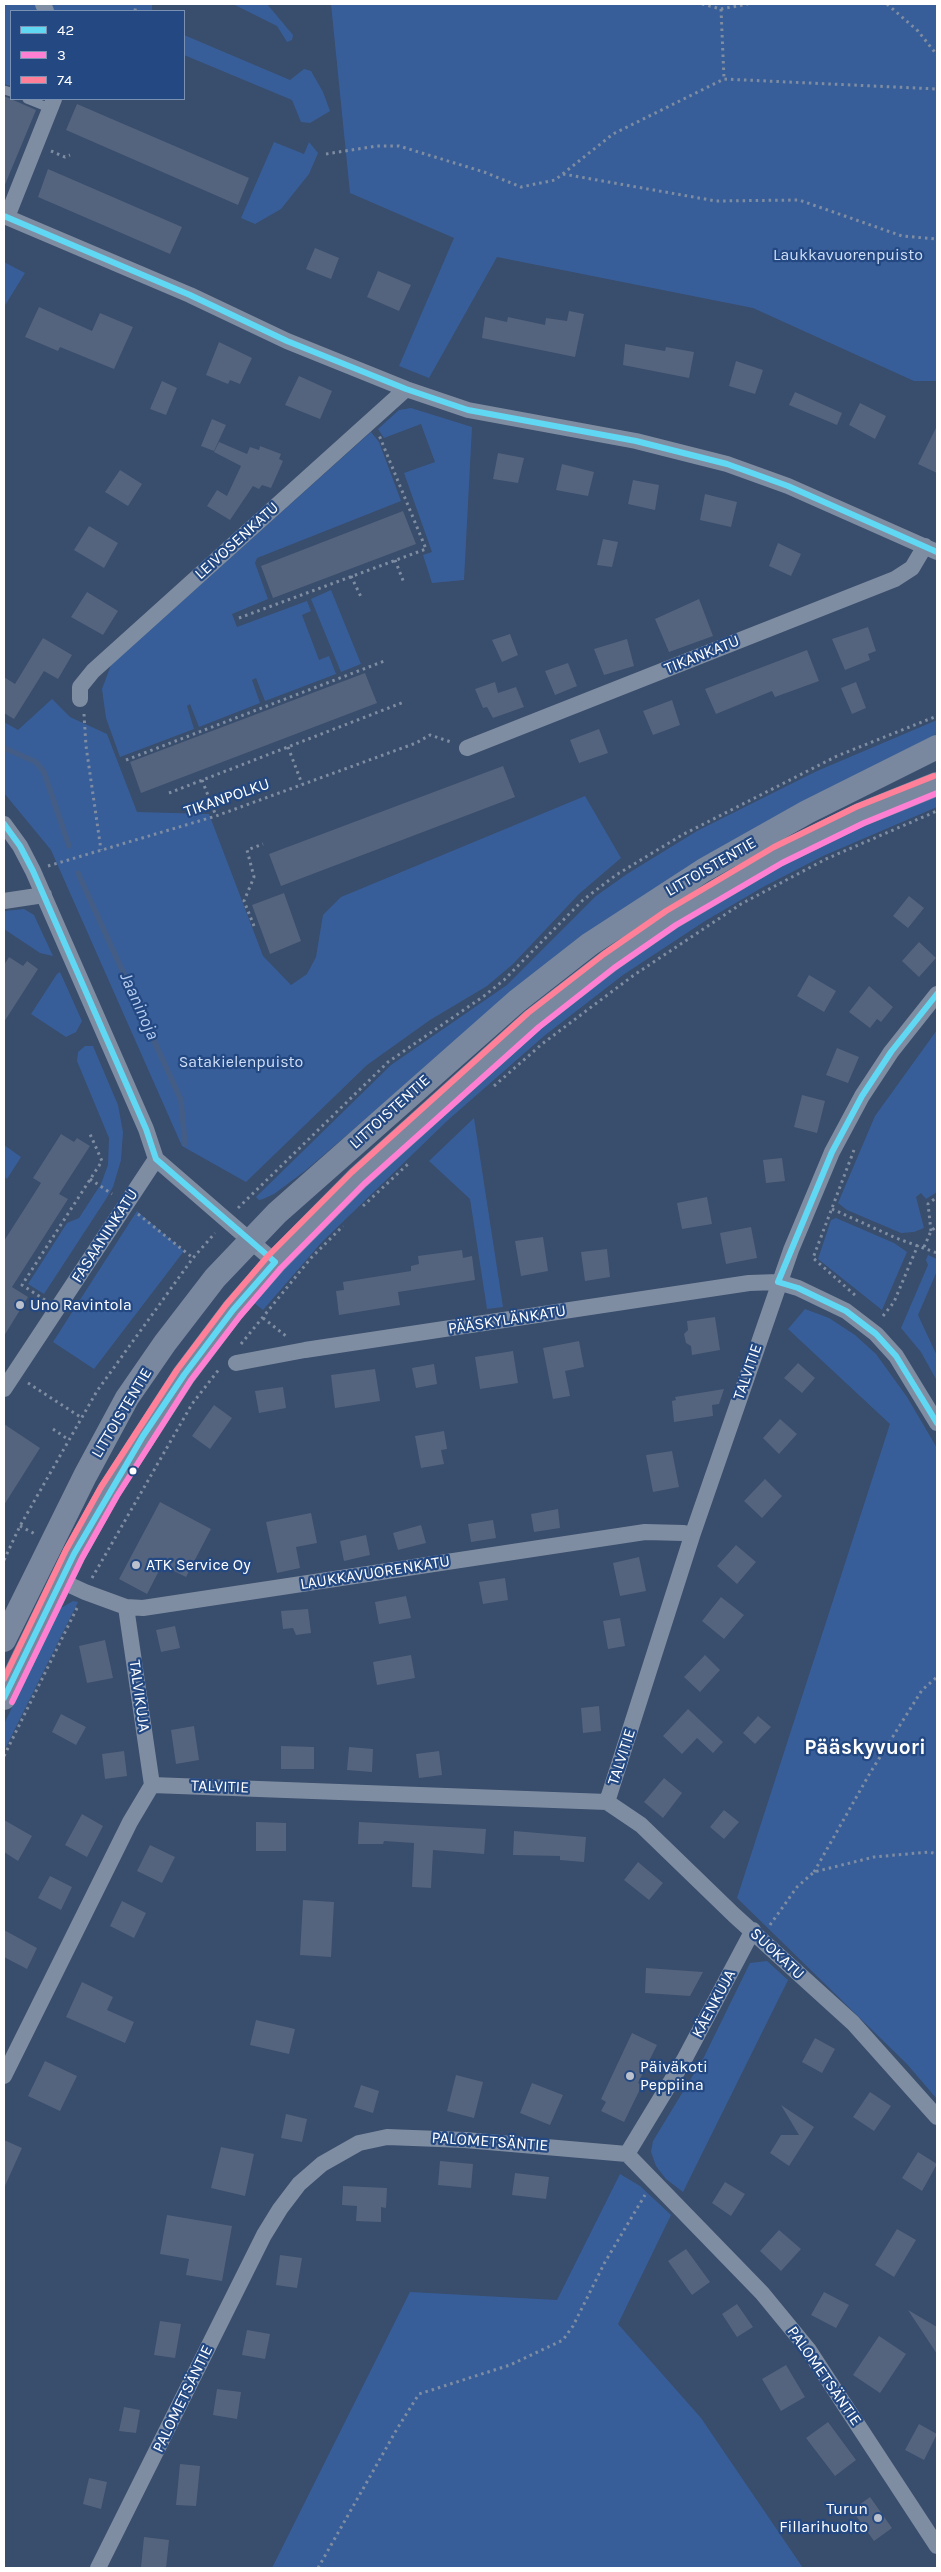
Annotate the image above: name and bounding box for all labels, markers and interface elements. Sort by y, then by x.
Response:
legend [10,10,185,100]
text: 42 [57,21,74,39]
text: 3 [57,46,66,64]
text: 74 [57,71,72,89]
park label: Laukkavuorenpuisto [773,245,923,265]
street label: LEIVOSENKATU [191,498,283,584]
street label: TIKANKATU [662,631,742,679]
street label: TIKANPOLKU [182,774,272,822]
street label: LITTOISTENTIE [662,833,760,901]
water label: Jaaninoja [114,969,164,1043]
park label: Satakielenpuisto [179,1052,303,1072]
street label: LITTOISTENTIE [346,1071,434,1153]
street label: FASAANINKATU [68,1186,142,1286]
place label: Uno Ravintola [30,1295,132,1315]
marker: Uno Ravintola [14,1299,26,1311]
street label: PÄÄSKYLÄNKATU [447,1301,567,1339]
street label: TALVITIE [729,1341,767,1403]
street label: LITTOISTENTIE [88,1364,156,1462]
unlabelled marker [128,1466,138,1476]
street label: LAUKKAVUORENKATU [299,1552,451,1594]
place label: ATK Service Oy [146,1555,251,1575]
marker: ATK Service Oy [130,1559,142,1571]
street label: TALVIKUJA [124,1659,154,1733]
street label: TALVITIE [604,1726,640,1788]
district label: Pääskyvuori [804,1735,926,1761]
street label: TALVITIE [191,1776,249,1798]
street label: SUOKATU [746,1924,808,1984]
street label: KÄENKUJA [688,1967,740,2041]
place label: Päiväkoti Peppiina [640,2057,708,2095]
marker: Päiväkoti Peppiina [624,2070,636,2082]
street label: PALOMETSÄNTIE [431,2128,549,2156]
street label: PALOMETSÄNTIE [783,2323,865,2429]
street label: PALOMETSÄNTIE [149,2342,217,2456]
place label: Turun Fillarihuolto [779,2499,868,2537]
marker: Turun Fillarihuolto [872,2512,884,2524]

